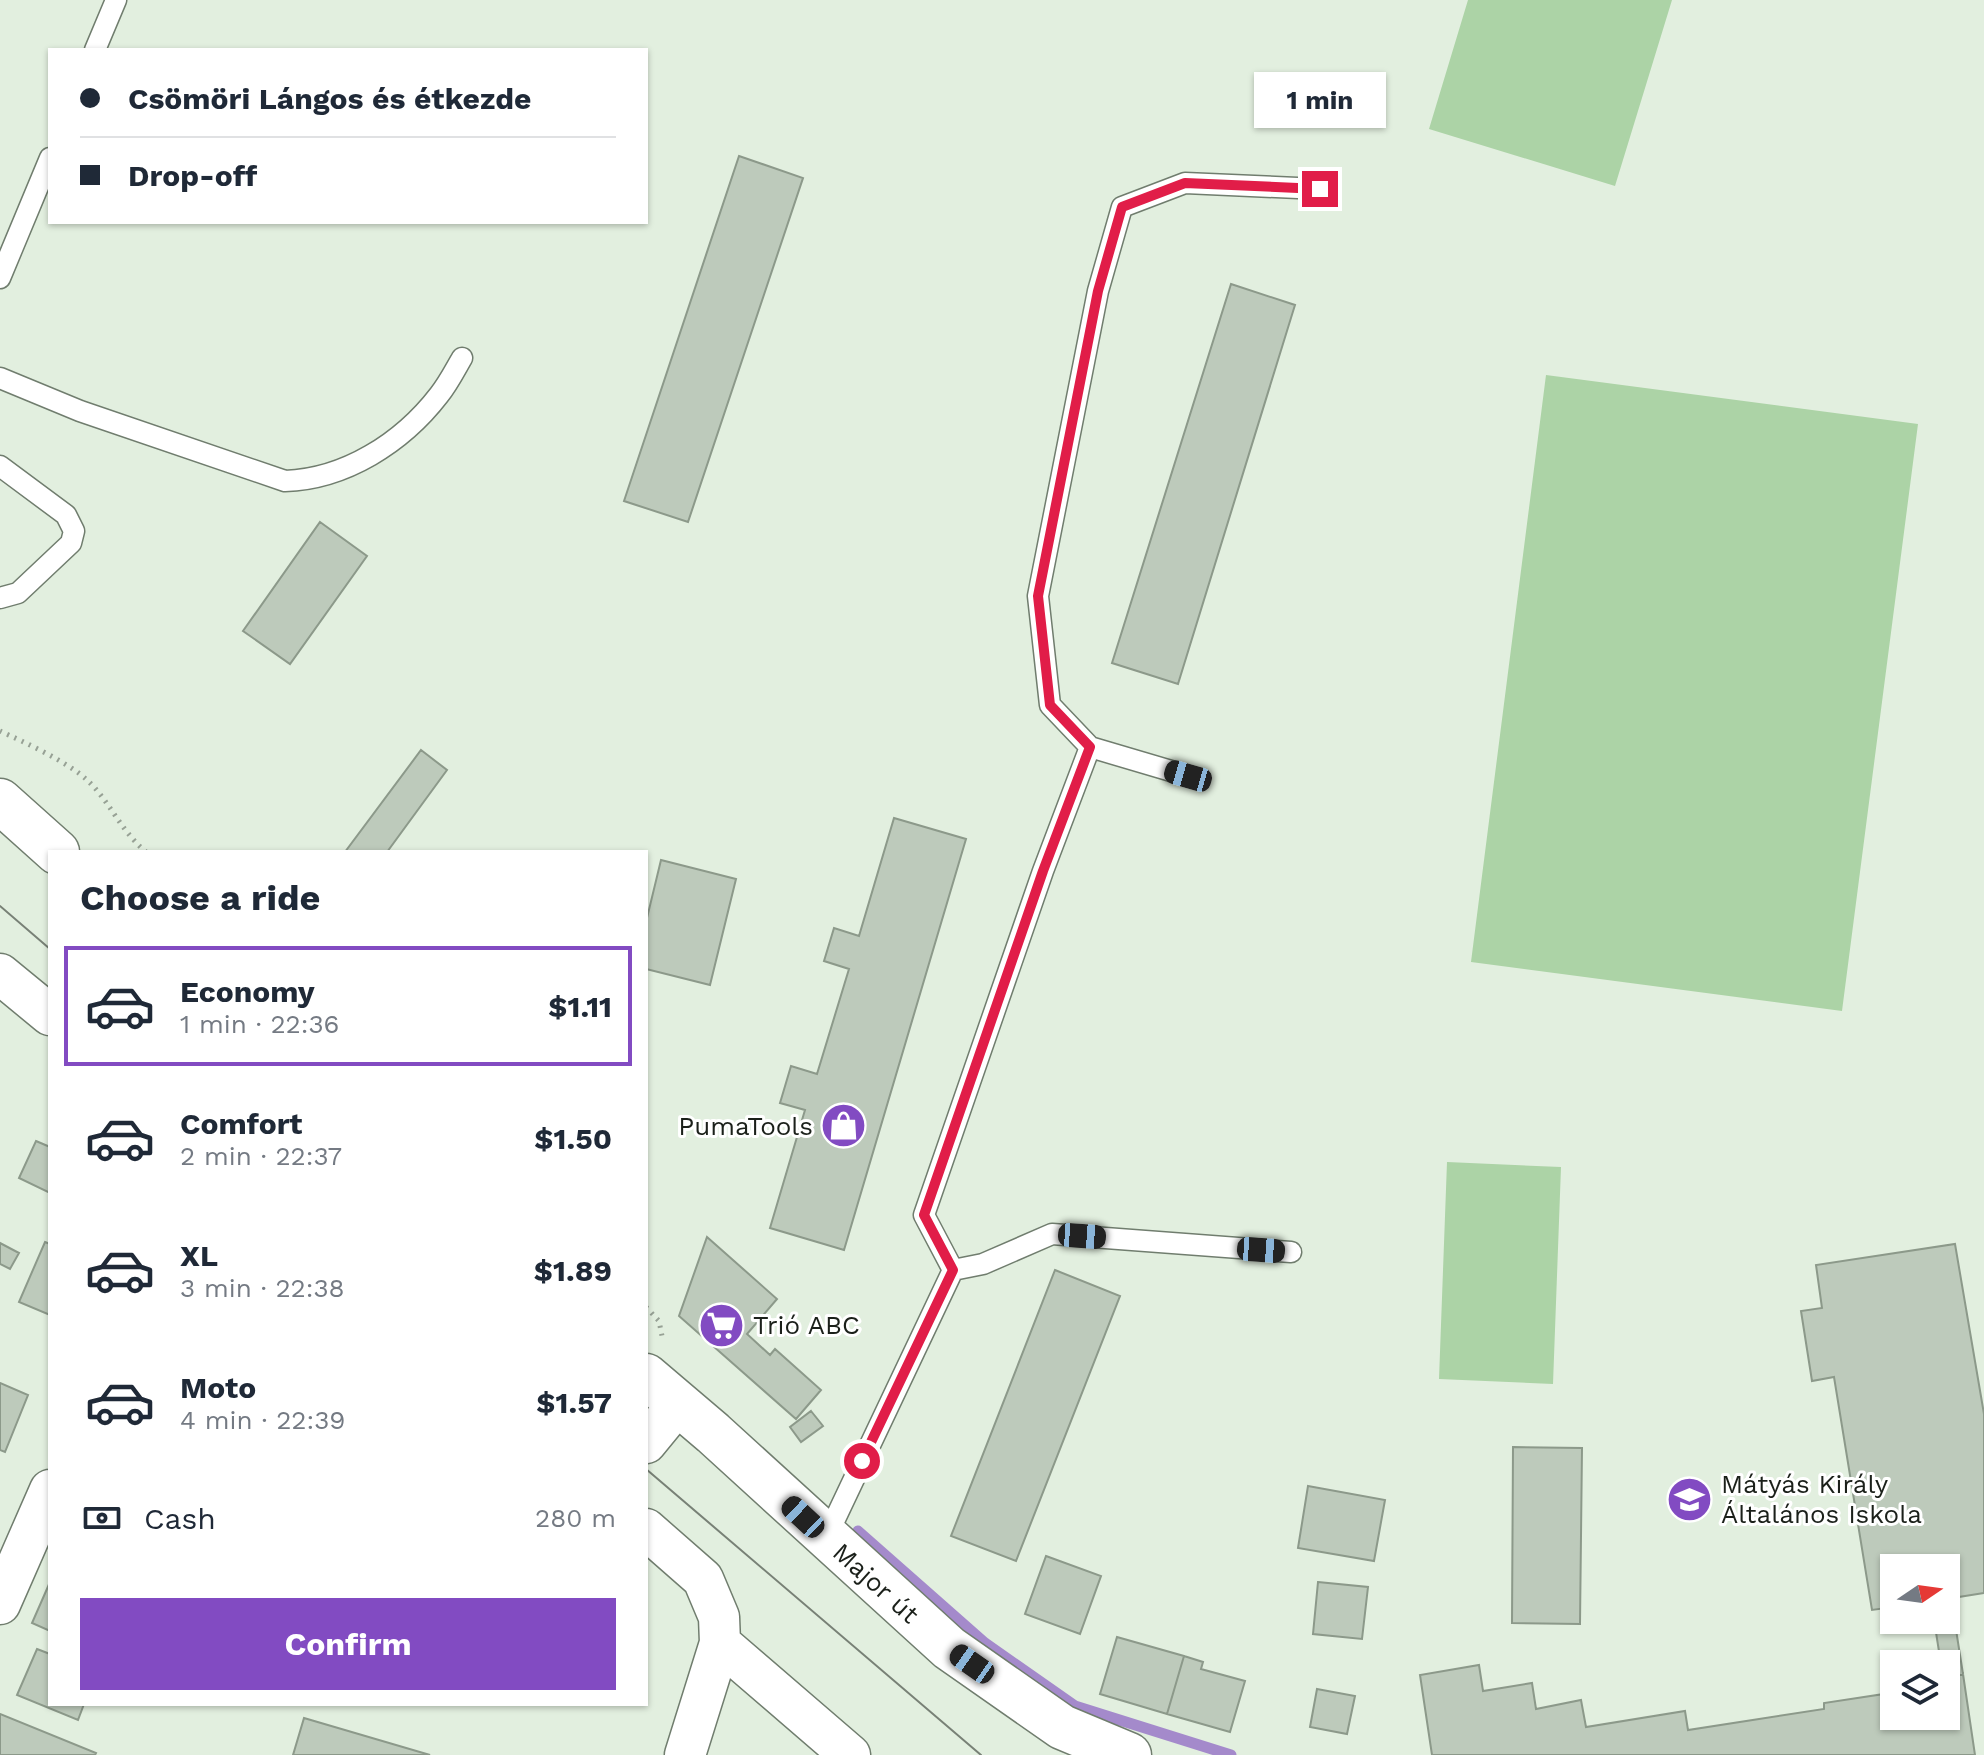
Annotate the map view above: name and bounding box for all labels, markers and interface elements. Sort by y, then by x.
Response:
callout: 1 min [1254,73,1386,129]
text: Csömöri Lángos és étkezde [128,81,531,116]
text: 1 min [1287,85,1353,115]
text: Drop-off [128,158,257,193]
route end [1302,171,1338,207]
car [1162,758,1214,794]
text: Choose a ride [80,877,320,919]
icon: car [84,970,156,1042]
text: Economy [180,974,315,1009]
text: $1.11 [548,989,612,1024]
text: 1 min · 22:36 [180,1009,339,1039]
icon: car [84,1102,156,1174]
shop icon: PumaTools [820,1102,868,1150]
text: Comfort [180,1106,302,1141]
place label: PumaTools [678,1111,813,1141]
text: $1.50 [534,1121,612,1156]
text: 2 min · 22:37 [180,1141,342,1171]
car [1057,1222,1107,1250]
icon: car [84,1234,156,1306]
car [1236,1236,1286,1264]
text: XL [180,1238,218,1273]
text: $1.89 [534,1253,612,1288]
text: 3 min · 22:38 [180,1273,345,1303]
supermarket icon: Trió ABC [698,1301,746,1349]
place label: Trió ABC [753,1310,860,1340]
icon: car [84,1366,156,1438]
text: Moto [180,1370,256,1405]
text: $1.57 [536,1385,612,1420]
text: 4 min · 22:39 [180,1405,345,1435]
route start [844,1443,880,1479]
place label: Mátyás Király Általános Iskola [1721,1469,1922,1529]
school or university icon: Mátyás Király Általános Iskola [1666,1475,1714,1523]
car [777,1492,829,1542]
icon: cash [80,1496,124,1540]
text: Cash [144,1501,216,1536]
text: 280 m [535,1503,616,1533]
street label: Major út [827,1537,925,1629]
north arrow [1880,1554,1960,1634]
map controls [1880,1554,1960,1730]
button: Confirm [80,1598,616,1690]
car [945,1640,999,1688]
button: layers [1880,1650,1960,1730]

